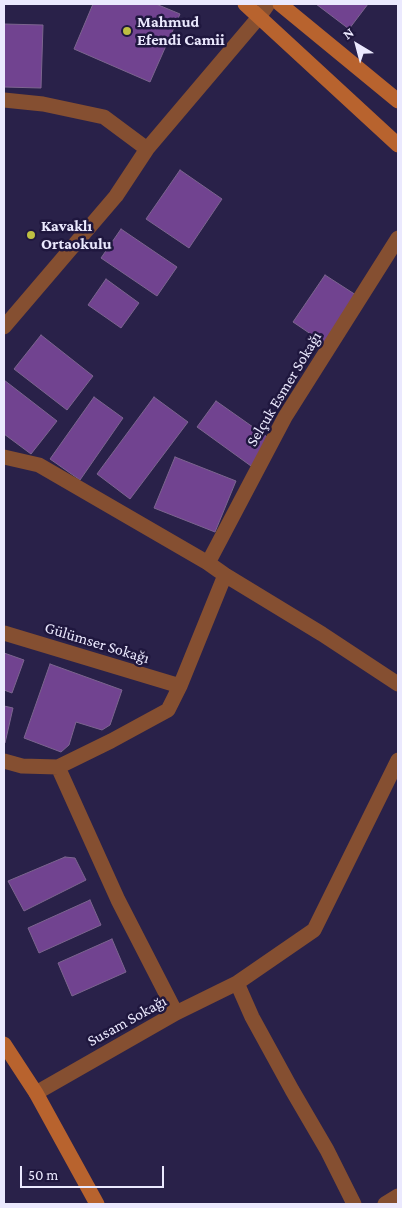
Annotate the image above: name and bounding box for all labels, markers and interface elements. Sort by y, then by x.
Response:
place label: Mahmud Efendi Camii [137,12,225,50]
north arrow [332,20,382,70]
text: N [339,24,357,42]
marker: Mahmud Efendi Camii [121,25,133,37]
place label: Kavaklı Ortaokulu [41,216,112,254]
marker: Kavaklı Ortaokulu [25,229,37,241]
street label: Selçuk Esmer Sokağı [242,328,326,450]
street label: Gülümser Sokağı [42,618,152,668]
street label: Susam Sokağı [84,991,170,1051]
scale bar [22,1156,166,1188]
text: 50 m [28,1167,58,1183]

